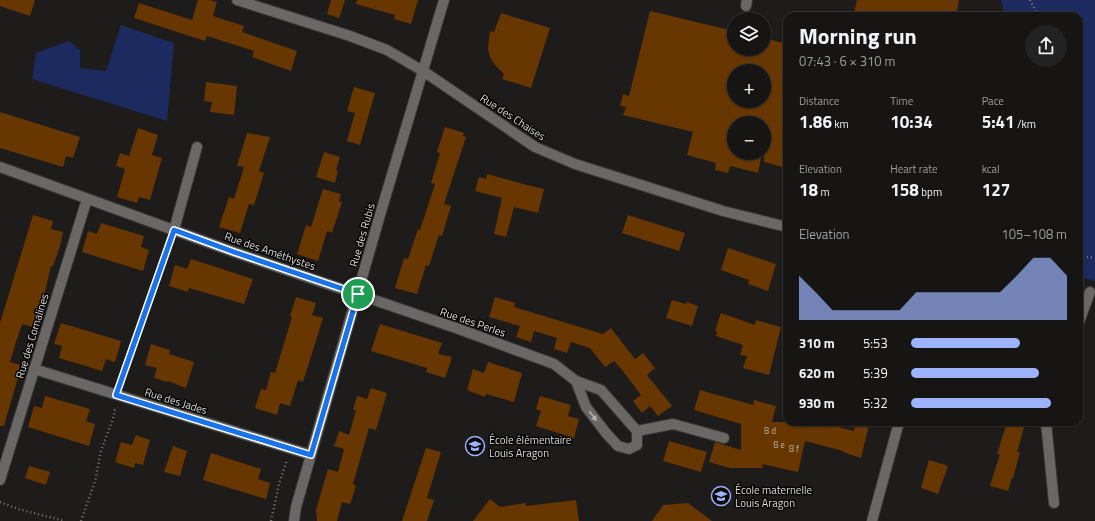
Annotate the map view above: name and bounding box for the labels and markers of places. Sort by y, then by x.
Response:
pin [341,277,375,311]
place label: École élémentaire Louis Aragon [489,432,572,461]
school or university icon: École élémentaire Louis Aragon [464,435,486,457]
place label: École maternelle Louis Aragon [735,482,813,511]
school or university icon: École maternelle Louis Aragon [710,485,732,507]

